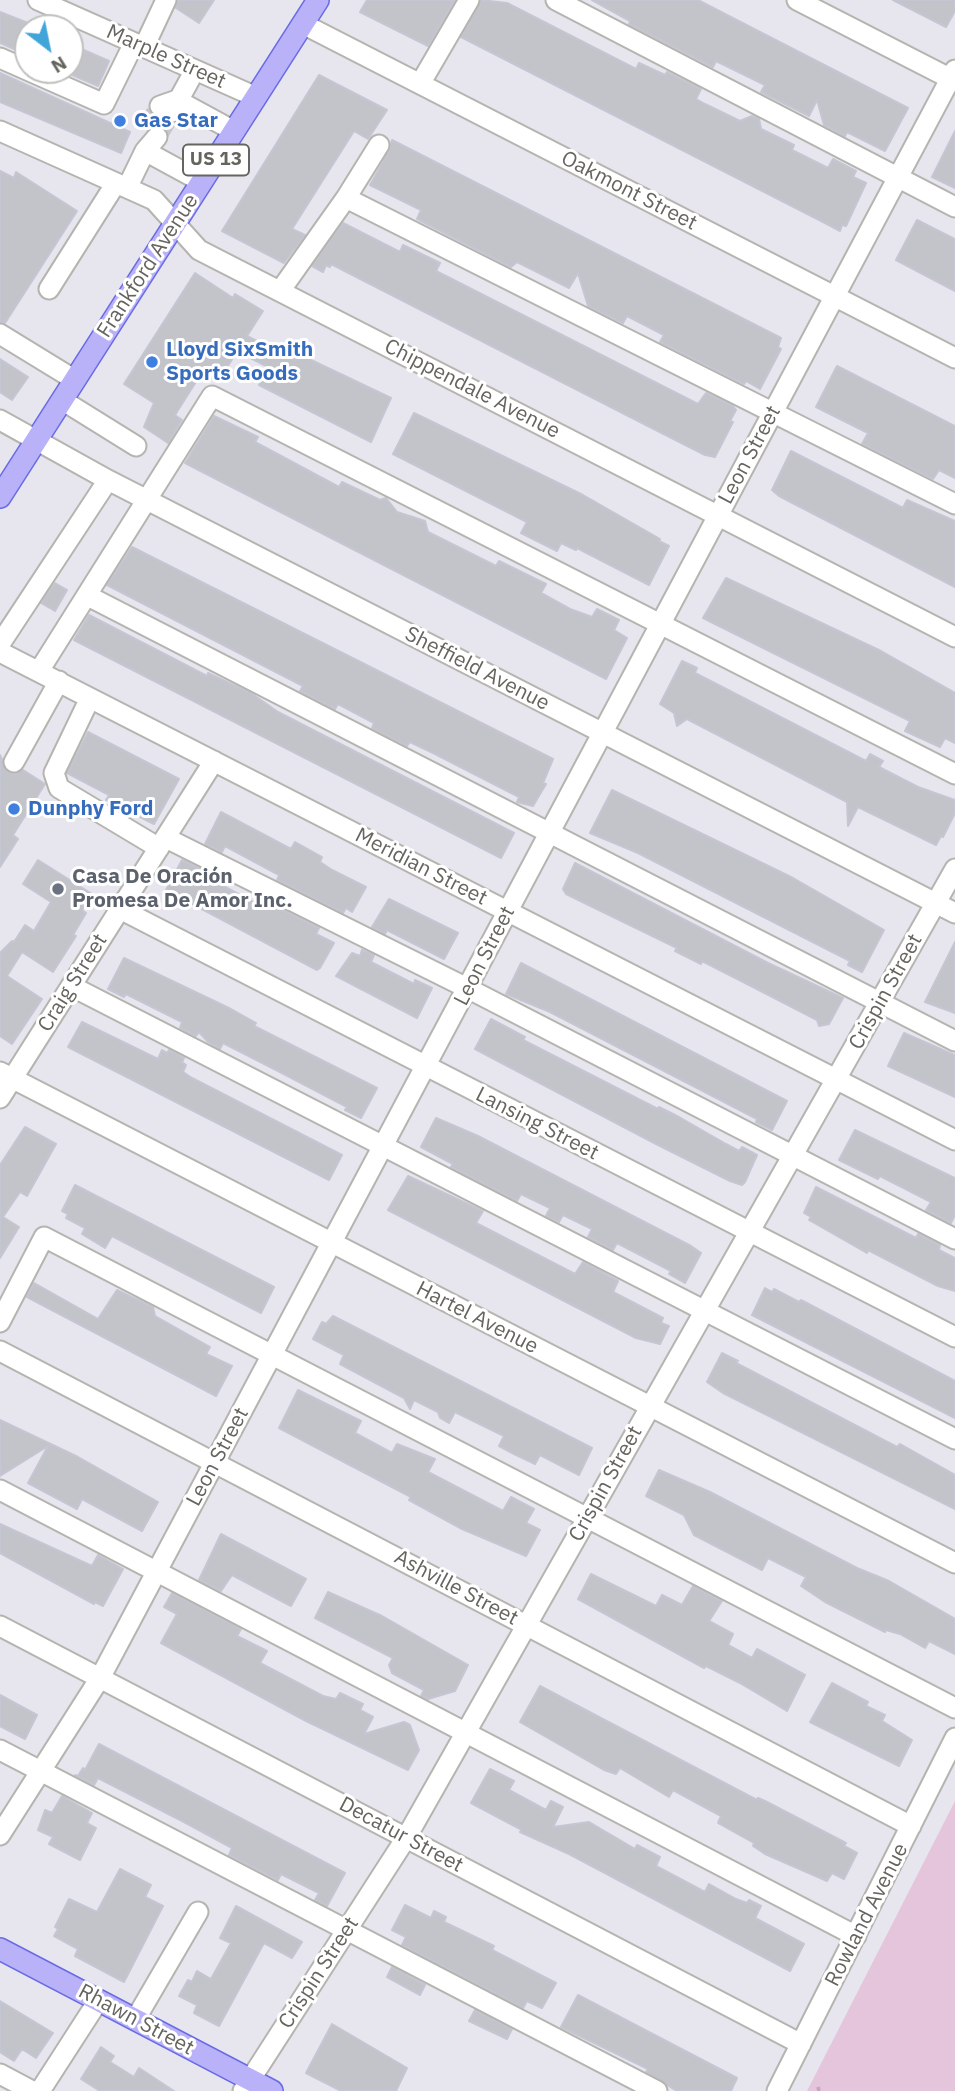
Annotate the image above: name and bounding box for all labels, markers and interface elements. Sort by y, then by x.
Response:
north arrow [14,14,84,84]
street label: Marple Street [102,19,230,95]
text: N [47,51,71,79]
place label: Gas Star [134,108,218,134]
marker: Gas Star [112,113,128,129]
road number: US 13 [183,144,249,176]
street label: Oakmont Street [557,146,701,236]
street label: Frankford Avenue [92,189,204,343]
street label: Chippendale Avenue [380,334,564,444]
place label: Lloyd SixSmith Sports Goods [166,337,313,387]
marker: Lloyd SixSmith Sports Goods [144,354,160,370]
street label: Leon Street [714,401,786,509]
street label: Sheffield Avenue [401,622,553,716]
place label: Dunphy Ford [28,796,154,822]
marker: Dunphy Ford [6,801,22,817]
street label: Meridian Street [351,823,491,911]
place label: Casa De Oración Promesa De Amor Inc. [72,864,293,914]
marker: Casa De Oración Promesa De Amor Inc. [50,881,66,897]
street label: Leon Street [449,902,521,1010]
street label: Craig Street [33,929,113,1037]
street label: Crispin Street [844,930,928,1054]
street label: Lansing Street [471,1082,603,1166]
street label: Hartel Avenue [412,1276,542,1360]
street label: Leon Street [182,1403,254,1511]
street label: Crispin Street [564,1422,648,1546]
street label: Ashville Street [390,1545,522,1631]
street label: Decatur Street [335,1792,467,1878]
street label: Rowland Avenue [820,1839,914,1991]
street label: Crispin Street [274,1912,364,2034]
street label: Rhawn Street [74,1979,198,2061]

